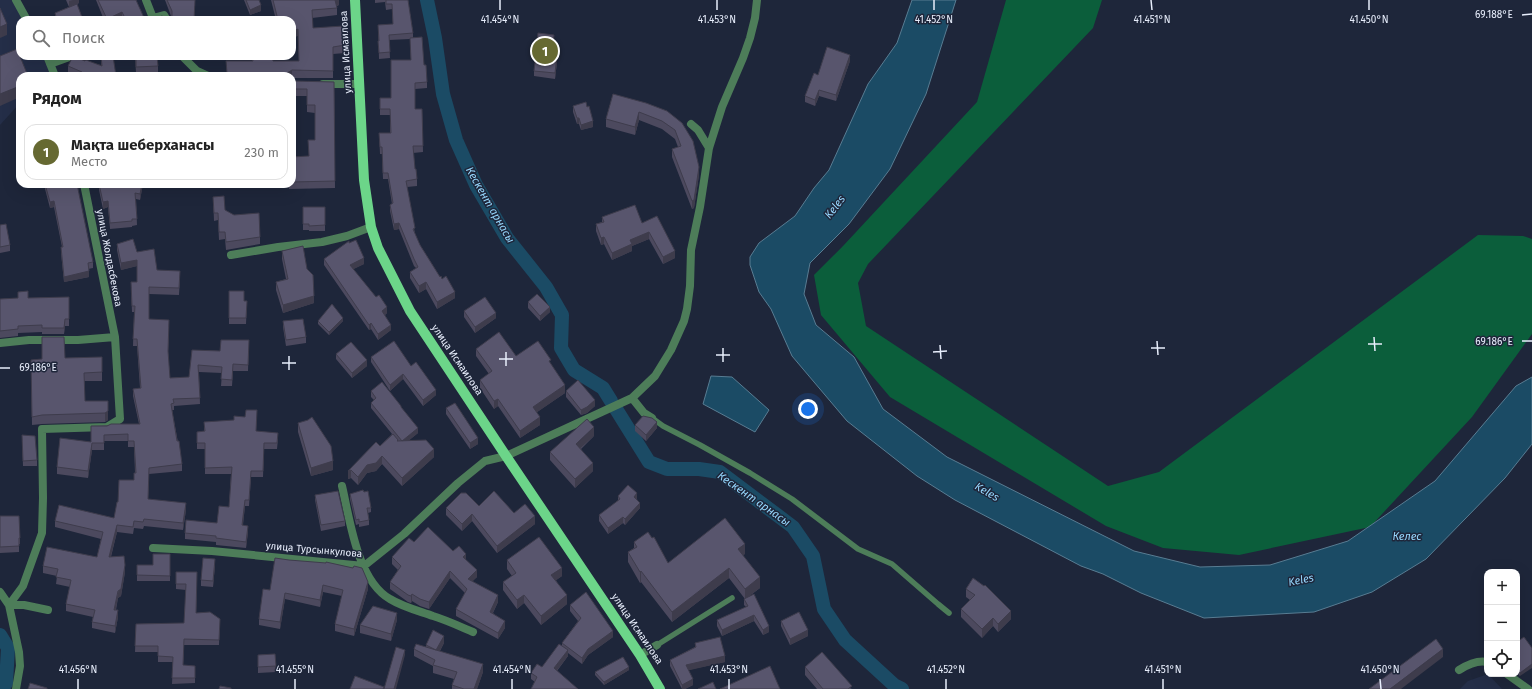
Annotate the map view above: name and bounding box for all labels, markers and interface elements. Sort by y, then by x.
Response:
text: 69.188°E [1475,9,1513,21]
street label: улица Исмаилова [338,10,354,94]
text: 41.454°N [481,14,519,26]
text: 41.453°N [698,14,736,26]
text: 41.452°N [915,14,953,26]
text: 41.451°N [1133,14,1171,26]
text: 41.450°N [1349,14,1389,26]
search box [16,16,296,60]
icon: search [30,27,52,49]
text: Поиск [62,29,105,47]
pin: 1 [532,36,558,66]
text: Рядом [32,88,82,109]
text: Мақта шеберханасы [71,136,214,154]
text: 1 [43,145,49,160]
text: 230 m [244,145,279,160]
text: Место [71,154,108,169]
water label: Кескент арнасы [463,165,517,245]
water label: Keles [822,193,848,221]
street label: улица Жолдасбекова [94,208,124,308]
street label: улица Исмаилова [429,322,485,398]
text: 69.186°E [1475,336,1513,348]
text: 69.186°E [19,362,57,374]
your location [798,399,818,419]
water label: Кескент арнасы [715,469,793,529]
water label: Keles [973,480,1001,504]
water label: Келес [1392,530,1422,543]
street label: улица Турсынкулова [265,540,363,560]
map controls [1484,569,1520,677]
button: + [1484,569,1520,605]
water label: Keles [1287,571,1315,589]
street label: улица Исмаилова [609,591,665,667]
button: − [1484,605,1520,641]
button: locate [1484,641,1520,677]
text: 41.456°N [59,664,97,676]
text: 41.455°N [276,664,314,676]
text: 41.454°N [493,664,531,676]
text: 41.453°N [710,664,748,676]
text: 41.452°N [927,664,965,676]
text: 41.451°N [1144,664,1182,676]
text: 41.450°N [1360,664,1400,676]

